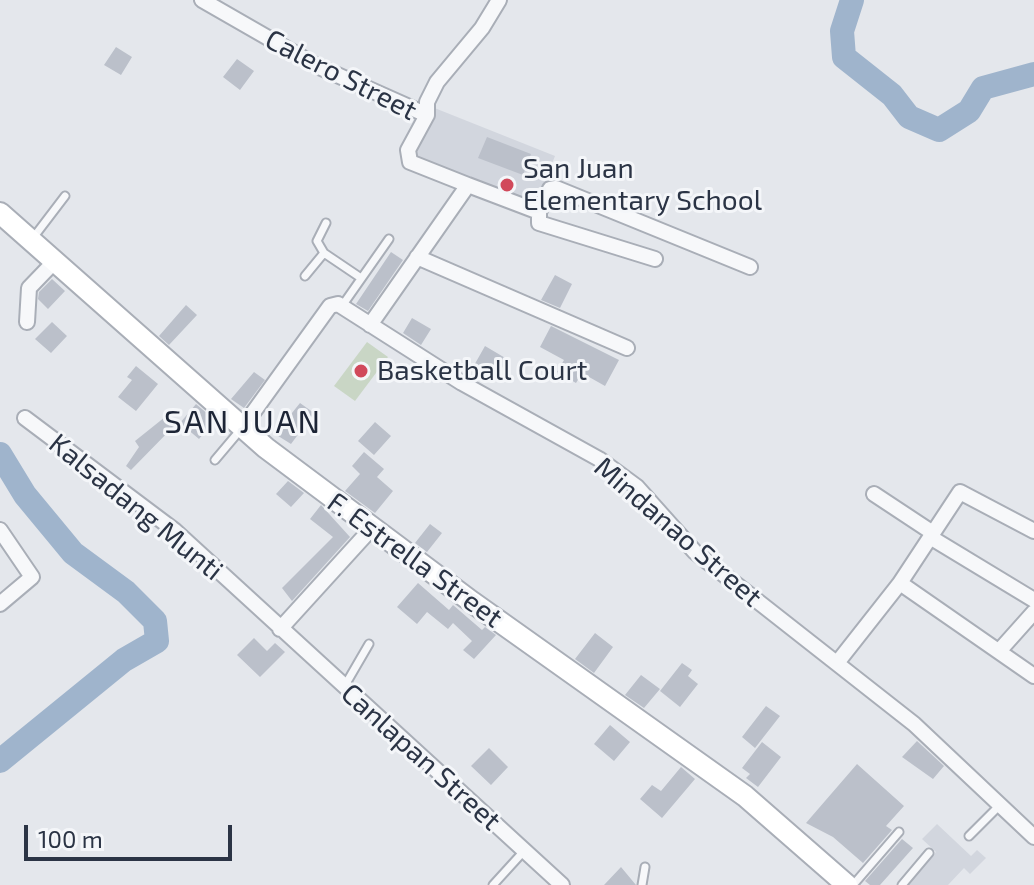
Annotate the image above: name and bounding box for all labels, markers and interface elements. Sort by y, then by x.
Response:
street label: Calero Street [260,22,422,128]
place label: San Juan Elementary School [523,152,762,218]
marker: San Juan Elementary School [498,176,516,194]
place label: Basketball Court [377,354,587,388]
marker: Basketball Court [352,362,370,380]
district label: SAN JUAN [164,403,322,441]
street label: Kalsadang Munti [42,427,230,587]
street label: Mindanao Street [587,450,769,614]
street label: F. Estrella Street [321,485,509,635]
street label: Canlapan Street [334,677,508,837]
scale bar [28,809,236,859]
text: 100 m [38,824,103,853]

